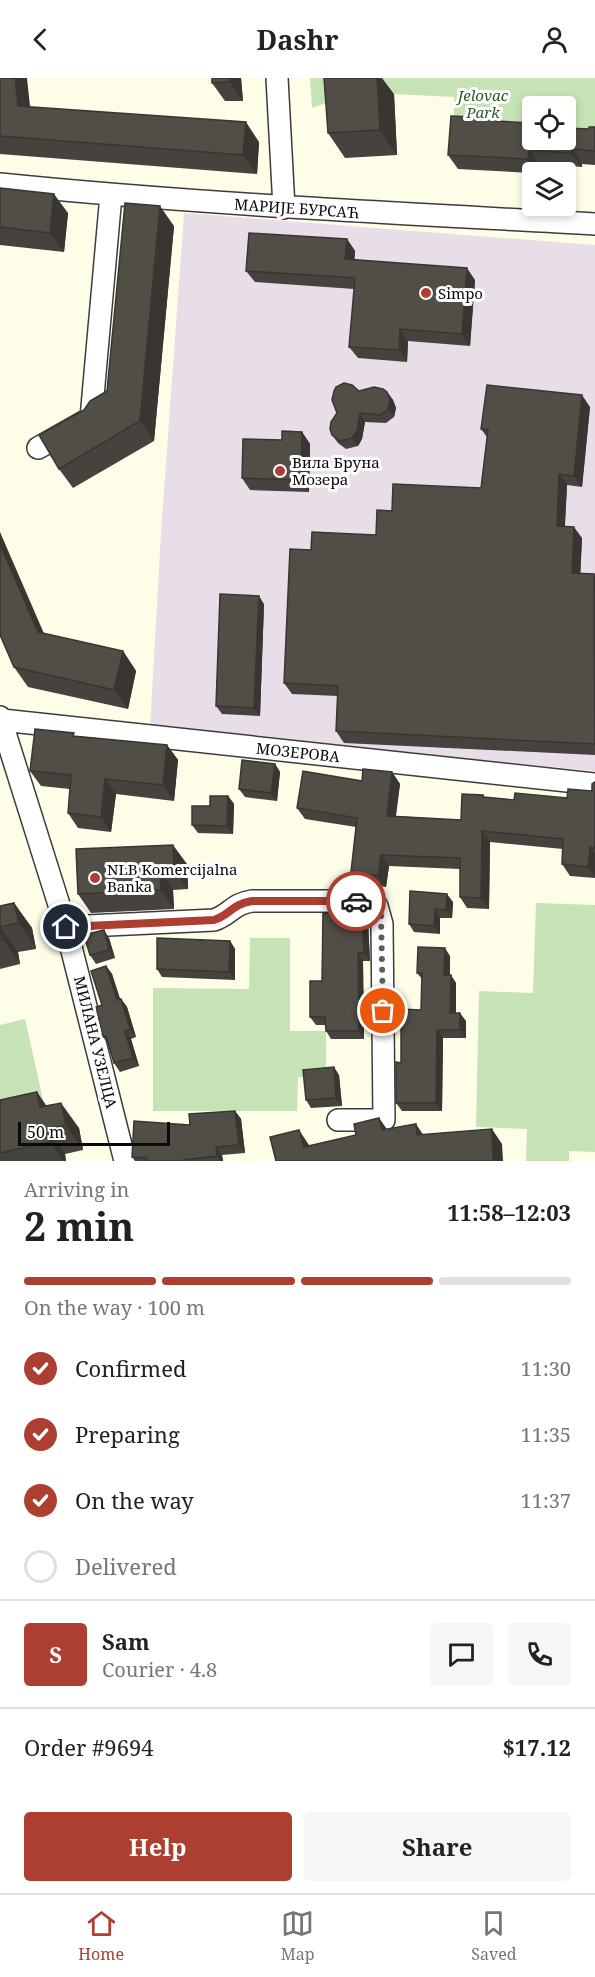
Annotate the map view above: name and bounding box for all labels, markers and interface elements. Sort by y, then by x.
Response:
text: Dashr [256,21,339,58]
icon: back [24,23,57,56]
icon: person [538,23,571,56]
park label: Jelovac Park [455,85,509,122]
map controls [522,96,576,216]
button: locate [522,96,576,150]
button: layers [522,162,576,216]
street label: МАРИЈЕ БУРСАЋ [234,194,361,222]
place label: Simpo [438,283,483,303]
marker: Simpo [419,286,433,300]
place label: Вила Бруна Мозера [292,452,380,489]
marker: Вила Бруна Мозера [273,464,287,478]
street label: МОЗЕРОВА [255,738,341,766]
place label: NLB Komercijalna Banka [107,859,238,896]
marker: NLB Komercijalna Banka [88,871,102,885]
courier [326,871,386,931]
icon: car [340,885,373,918]
pin [40,901,91,952]
icon: home [49,910,82,943]
street label: МИЛАНА УЗЕЛЦА [70,974,122,1111]
pin [357,985,408,1036]
icon: bag [366,994,399,1027]
scale bar [18,1119,170,1146]
text: 50 m [27,1121,64,1143]
text: Arriving in [24,1176,129,1203]
text: 11:58–12:03 [447,1197,571,1227]
text: 2 min [24,1199,134,1252]
text: On the way · 100 m [24,1294,205,1321]
icon: check [24,1352,57,1385]
text: Confirmed [75,1353,186,1383]
text: 11:30 [521,1355,571,1382]
icon: check [24,1418,57,1451]
text: Preparing [75,1419,180,1449]
text: 11:35 [521,1421,571,1448]
icon: check [24,1484,57,1517]
text: On the way [75,1485,194,1515]
text: 11:37 [521,1487,571,1514]
text: Delivered [75,1551,177,1581]
button: chat [430,1623,493,1686]
button: phone [508,1623,571,1686]
text: Sam [102,1626,150,1656]
text: S [49,1639,62,1669]
text: Courier · 4.8 [102,1656,217,1683]
text: Order #9694 [24,1732,154,1762]
text: $17.12 [502,1732,571,1762]
button: Help [24,1812,292,1881]
button: Share [304,1812,571,1881]
tab: Home [78,1907,124,1965]
tab: Map [281,1907,315,1965]
tab: Saved [471,1907,517,1965]

